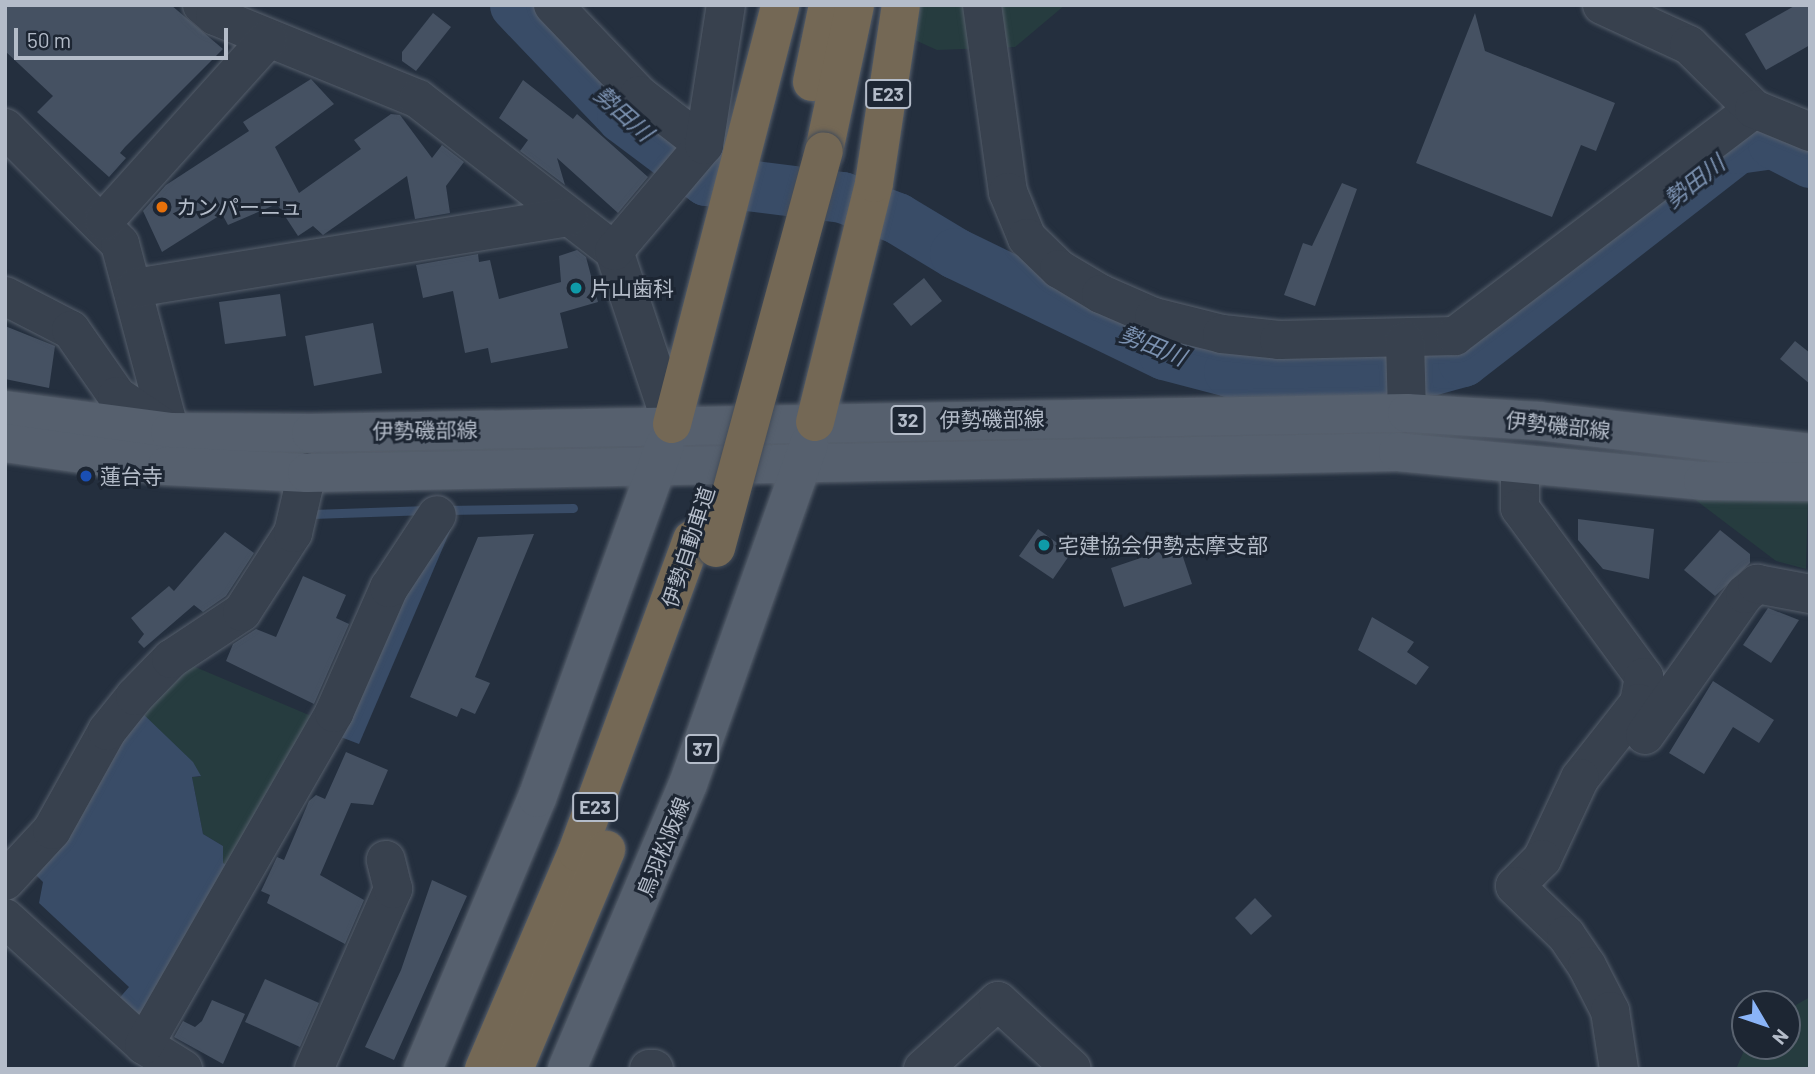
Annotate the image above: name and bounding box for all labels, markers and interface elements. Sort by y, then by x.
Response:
scale bar [18,14,231,58]
text: 50 m [27,27,71,52]
road number: E23 [864,78,912,110]
water label: 勢田川 [589,80,659,146]
water label: 勢田川 [1658,149,1730,213]
place label: カンパーニュ [176,194,302,220]
marker: カンパーニュ [154,199,170,215]
place label: 片山歯科 [590,275,674,301]
marker: 片山歯科 [568,280,584,296]
water label: 勢田川 [1116,319,1190,371]
road number: 32 [890,404,926,436]
street label: 伊勢磯部線 [939,405,1045,433]
street label: 伊勢磯部線 [1504,407,1612,443]
street label: 伊勢磯部線 [372,416,478,444]
place label: 蓮台寺 [100,463,163,489]
marker: 蓮台寺 [78,468,94,484]
street label: 伊勢自動車道 [657,483,719,611]
place label: 宅建協会伊勢志摩支部 [1058,532,1268,558]
marker: 宅建協会伊勢志摩支部 [1036,537,1052,553]
road number: 37 [684,734,720,764]
road number: E23 [570,792,620,822]
street label: 鳥羽松阪線 [632,794,694,900]
north arrow [1731,990,1801,1060]
text: N [1768,1025,1794,1049]

